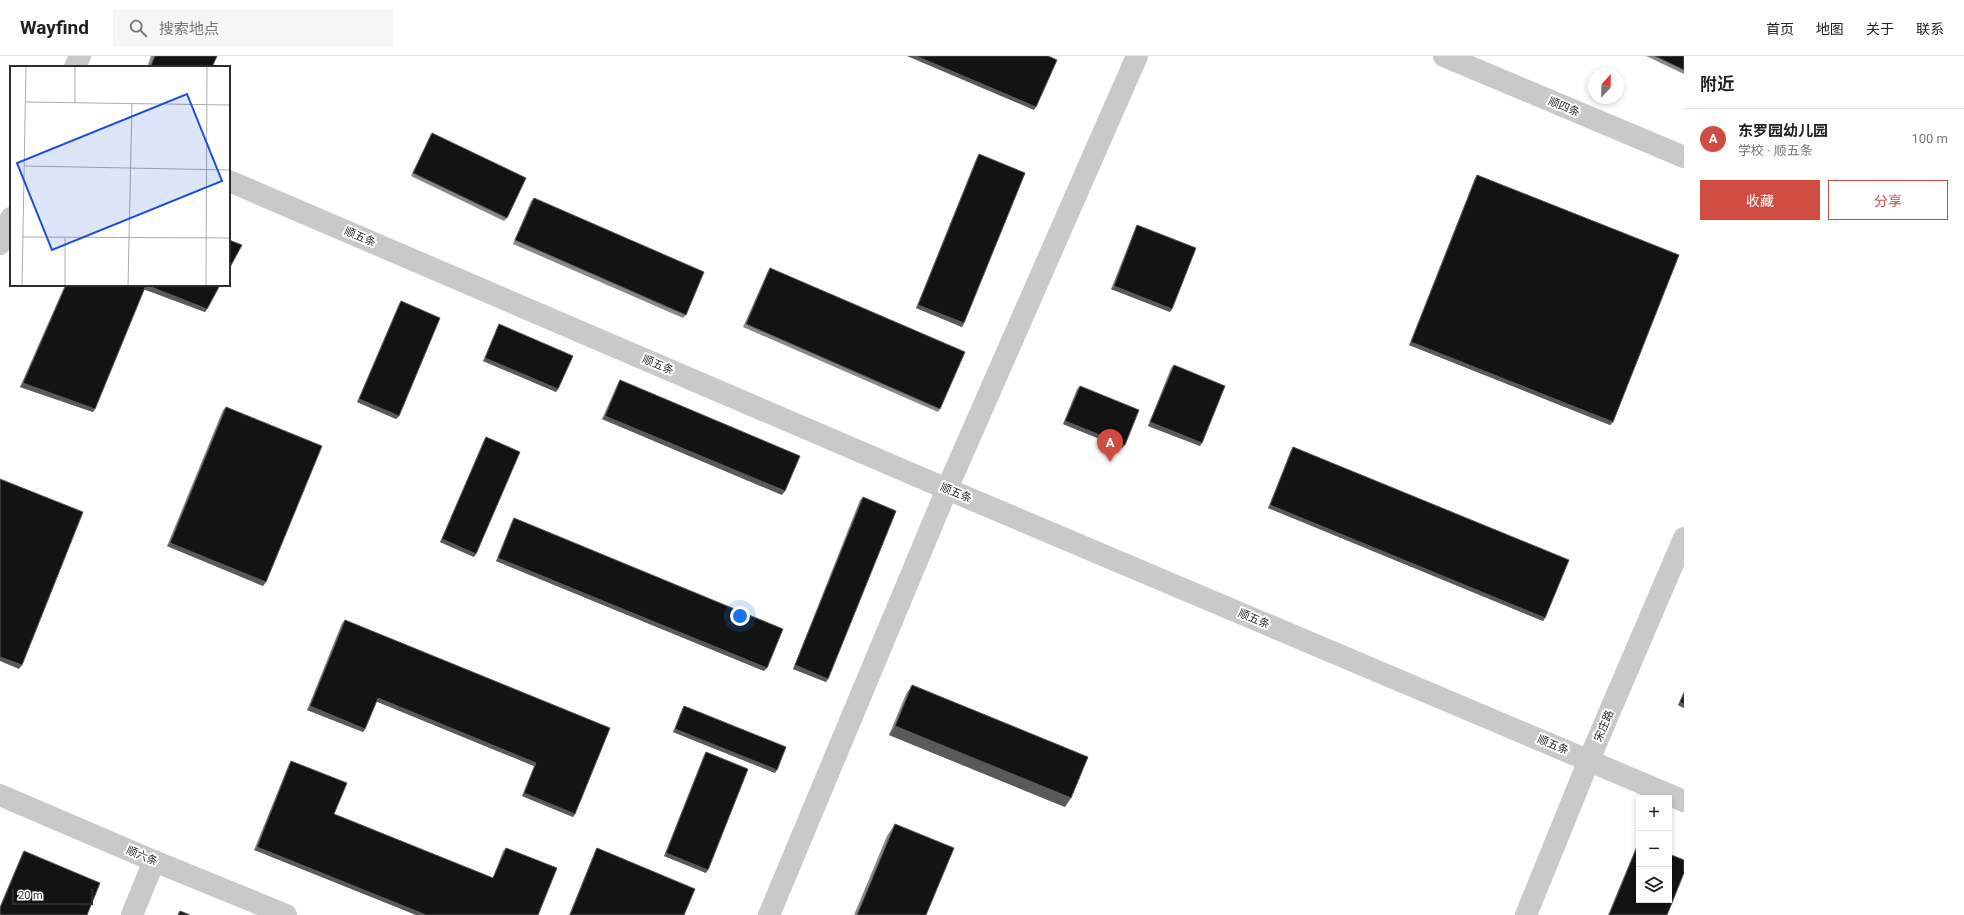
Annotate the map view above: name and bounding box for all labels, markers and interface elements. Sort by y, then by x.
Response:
search box [113,10,393,46]
text: Wayfind [20,16,89,39]
icon: search [127,17,149,39]
text: 搜索地点 [159,20,219,38]
text: 首页 [1766,21,1794,37]
text: 地图 [1816,21,1844,37]
text: 关于 [1866,21,1894,37]
text: 联系 [1916,21,1944,37]
inset map [10,66,230,286]
north arrow [1588,68,1624,104]
text: 附近 [1700,74,1734,94]
street label: 顺四条 [1546,95,1582,119]
text: 东罗园幼儿园 [1738,122,1828,140]
text: A [1709,131,1717,146]
text: 100 m [1911,131,1948,146]
text: 学校 · 顺五条 [1738,143,1813,158]
button: 收藏 [1700,180,1820,220]
button: 分享 [1828,180,1948,220]
street label: 顺五条 [342,225,378,249]
street label: 顺五条 [640,353,676,377]
pin: A [1097,429,1123,462]
street label: 顺五条 [938,481,974,505]
your location [730,606,750,626]
street label: 顺五条 [1236,607,1272,631]
street label: 宋庄路 [1592,708,1616,744]
street label: 顺五条 [1535,733,1571,757]
map controls [1636,795,1672,903]
button: + [1636,795,1672,831]
button: − [1636,831,1672,867]
street label: 顺六条 [124,844,160,868]
button: layers [1636,867,1672,903]
scale bar [12,887,93,906]
text: 20 m [18,889,43,902]

